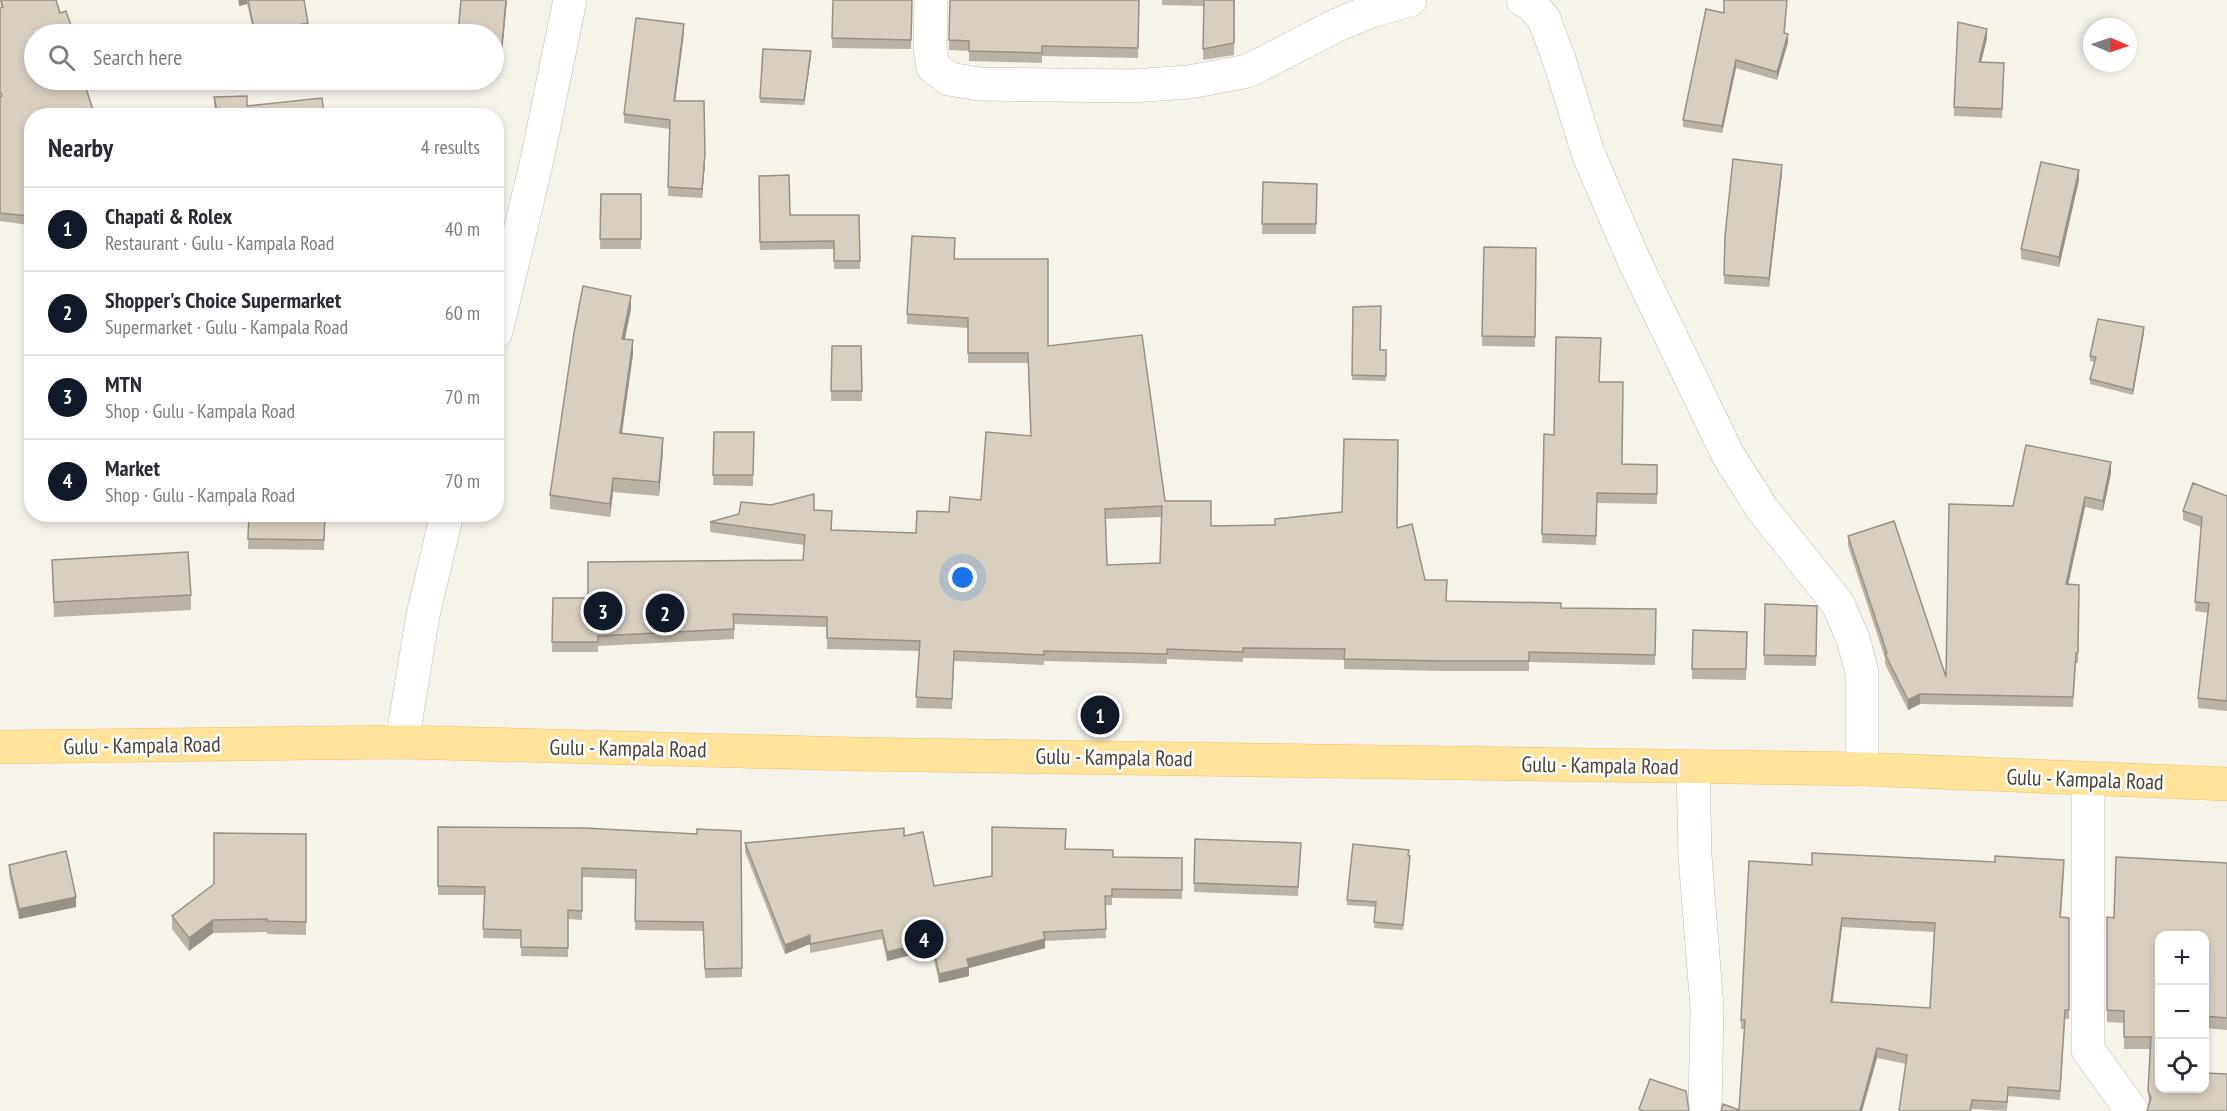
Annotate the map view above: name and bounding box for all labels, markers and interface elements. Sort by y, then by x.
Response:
north arrow [2083,18,2137,72]
search box [24,24,504,90]
icon: search [45,41,78,74]
text: Search here [93,43,182,71]
text: Nearby [48,131,113,164]
text: 4 results [421,134,480,160]
text: Chapati & Rolex [105,202,232,230]
text: 1 [63,216,72,242]
text: 40 m [445,216,480,242]
text: Restaurant · Gulu - Kampala Road [105,230,334,256]
text: Shopper's Choice Supermarket [105,286,341,314]
text: 2 [63,300,72,326]
text: 60 m [445,300,480,326]
text: Supermarket · Gulu - Kampala Road [105,314,348,340]
text: MTN [105,370,142,398]
text: 3 [63,384,72,410]
text: 70 m [445,384,480,410]
text: Shop · Gulu - Kampala Road [105,398,295,424]
text: Market [105,454,160,482]
text: 4 [63,468,72,494]
text: 70 m [445,468,480,494]
text: Shop · Gulu - Kampala Road [105,482,295,508]
your location [948,563,977,592]
pin: 3 [584,588,622,634]
pin: 2 [646,590,684,636]
pin: 1 [1080,692,1120,738]
street label: Gulu - Kampala Road [63,730,221,760]
street label: Gulu - Kampala Road [549,733,707,763]
street label: Gulu - Kampala Road [1035,742,1193,772]
street label: Gulu - Kampala Road [1521,750,1679,780]
street label: Gulu - Kampala Road [2006,762,2164,796]
pin: 4 [904,916,944,962]
map controls [2155,931,2209,1093]
button: + [2155,931,2209,985]
button: − [2155,985,2209,1039]
button: locate [2155,1039,2209,1093]

